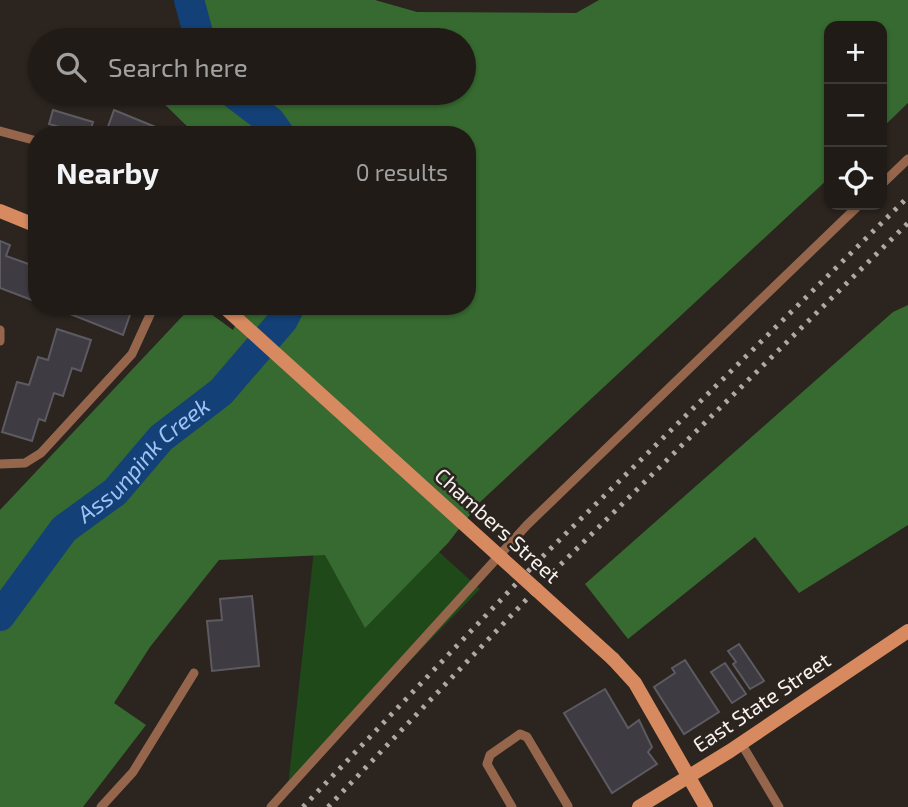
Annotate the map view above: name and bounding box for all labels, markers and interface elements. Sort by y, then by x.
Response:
map controls [824,21,887,210]
button: + [824,21,887,84]
search box [28,28,476,105]
icon: search [52,48,90,86]
text: Search here [108,51,248,82]
button: − [824,84,887,147]
button: locate [824,147,887,210]
text: Nearby [56,154,159,190]
text: 0 results [356,158,448,186]
water label: Assunpink Creek [71,391,215,528]
street label: Chambers Street [430,462,566,588]
street label: East State Street [688,647,835,757]

